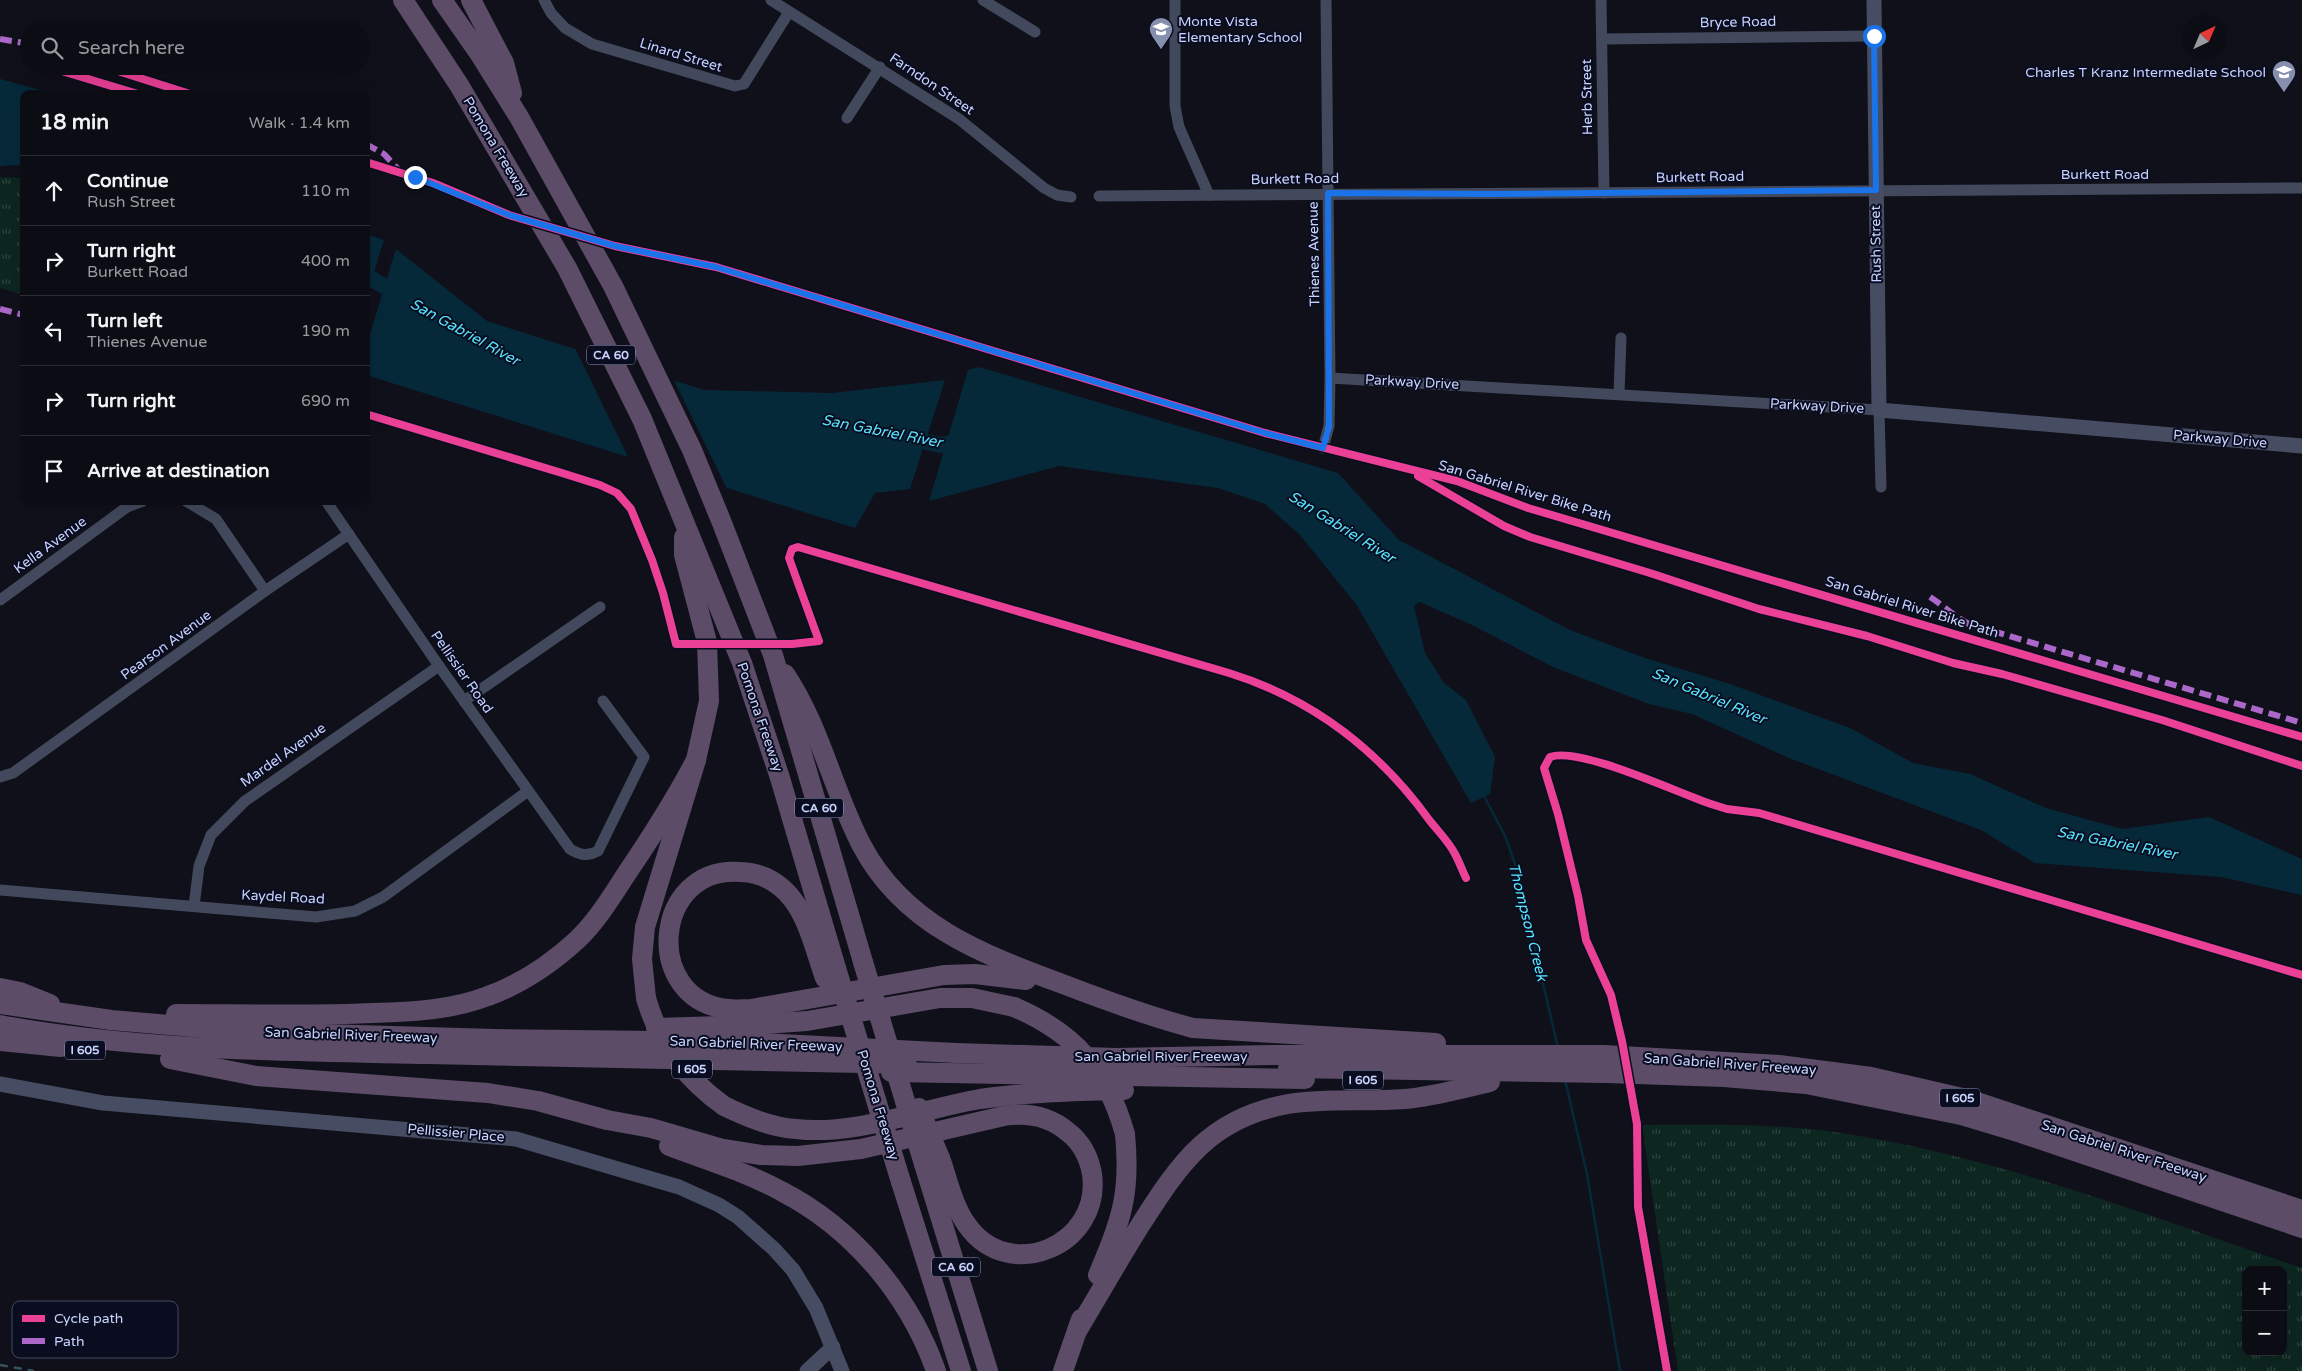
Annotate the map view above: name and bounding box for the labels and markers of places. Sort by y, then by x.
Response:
place label: Monte Vista Elementary School [1178,13,1302,46]
school or university icon: Monte Vista Elementary School [1148,16,1174,50]
school or university icon: Charles T Kranz Intermediate School [2271,59,2297,93]
place label: Charles T Kranz Intermediate School [2025,64,2266,81]

